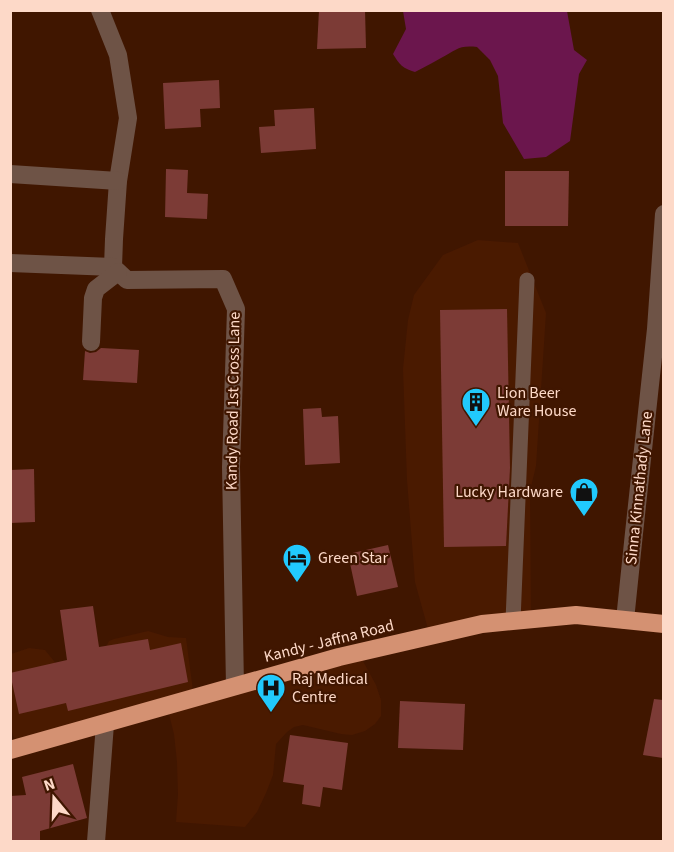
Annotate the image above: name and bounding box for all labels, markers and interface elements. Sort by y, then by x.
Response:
street label: Kandy Road 1st Cross Lane [220,312,246,490]
place label: Lion Beer Ware House [497,382,576,422]
building icon: Lion Beer Ware House [460,386,492,428]
street label: Sinna Kinnathady Lane [620,410,658,566]
shop icon: Lucky Hardware [568,476,600,518]
place label: Lucky Hardware [455,481,563,503]
hotel icon: Green Star [281,542,313,584]
place label: Green Star [318,547,388,569]
street label: Kandy - Jaffna Road [262,614,396,668]
place label: Raj Medical Centre [292,668,368,708]
hospital icon: Raj Medical Centre [255,672,287,714]
north arrow [24,768,84,828]
text: N [41,773,58,797]

